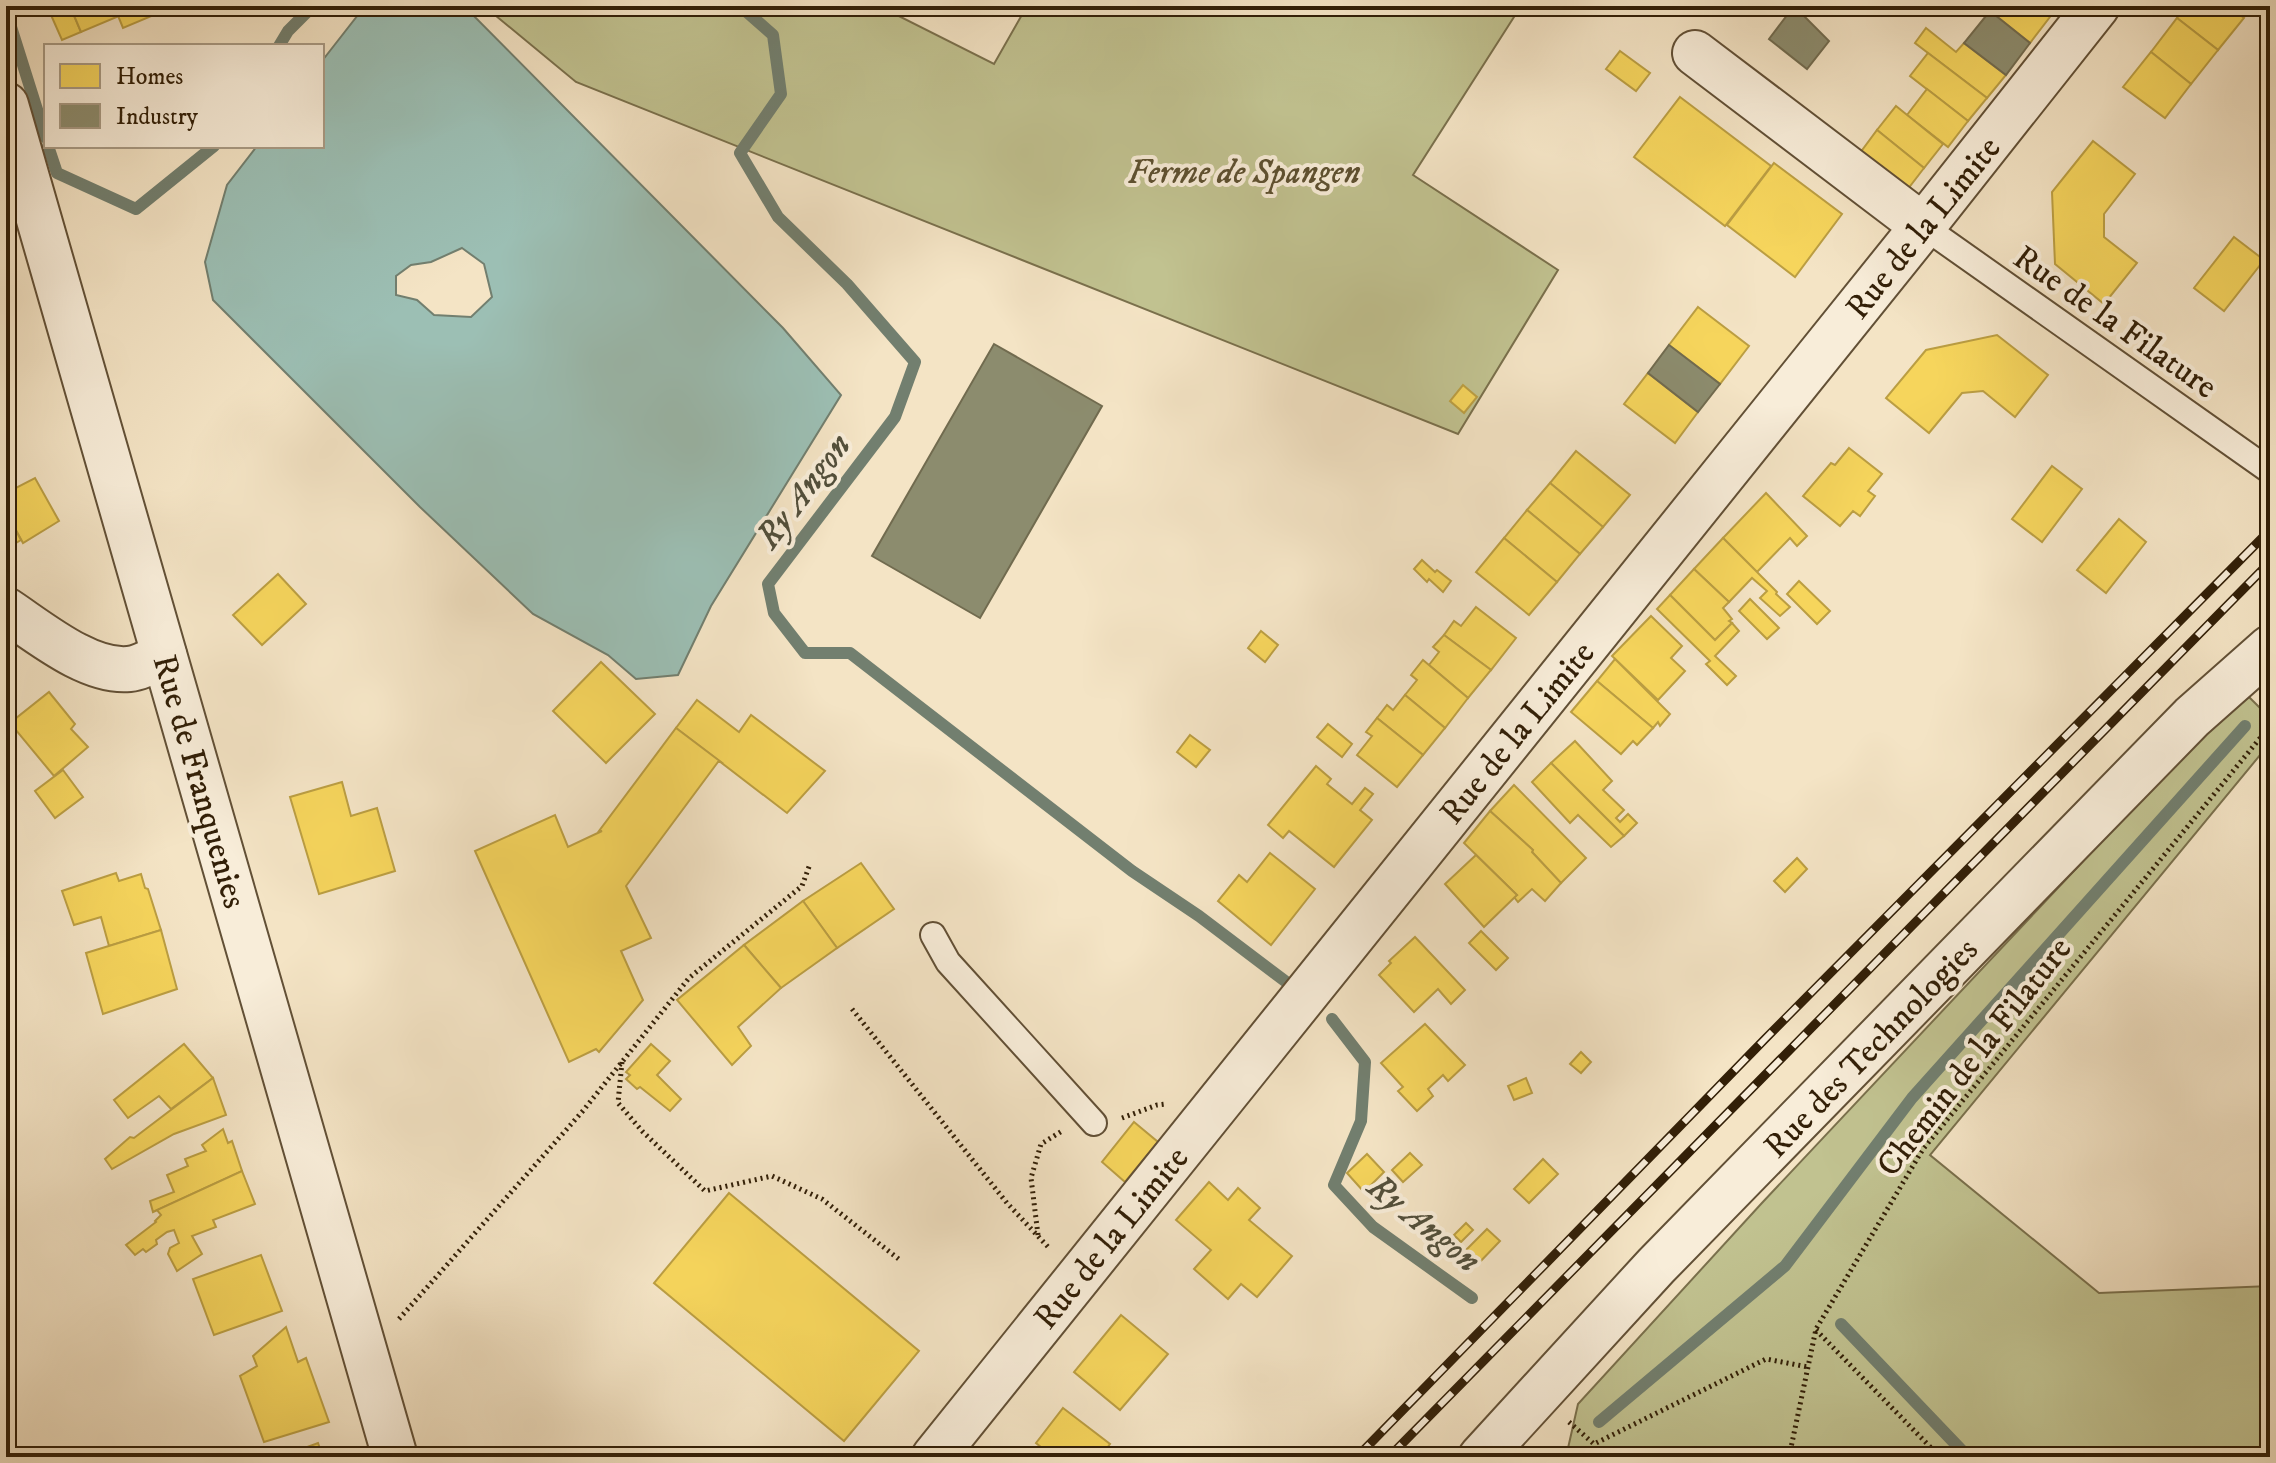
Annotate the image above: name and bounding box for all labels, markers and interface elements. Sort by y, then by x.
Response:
legend [44,44,324,148]
text: Homes [116,62,183,92]
text: Industry [116,102,199,132]
street label: Rue de la Limite [1837,128,2010,328]
park label: Ferme de Spangen [1127,152,1361,194]
street label: Rue de la Filature [2005,237,2225,408]
water label: Ry Angon [745,425,862,559]
street label: Rue de la Limite [1431,633,1604,833]
street label: Rue de Franquenies [143,650,255,913]
street label: Rue des Technologies [1755,929,1987,1167]
street label: Chemin de la Filature [1868,929,2081,1185]
street label: Rue de la Limite [1025,1138,1198,1338]
water label: Ry Angon [1357,1164,1489,1283]

